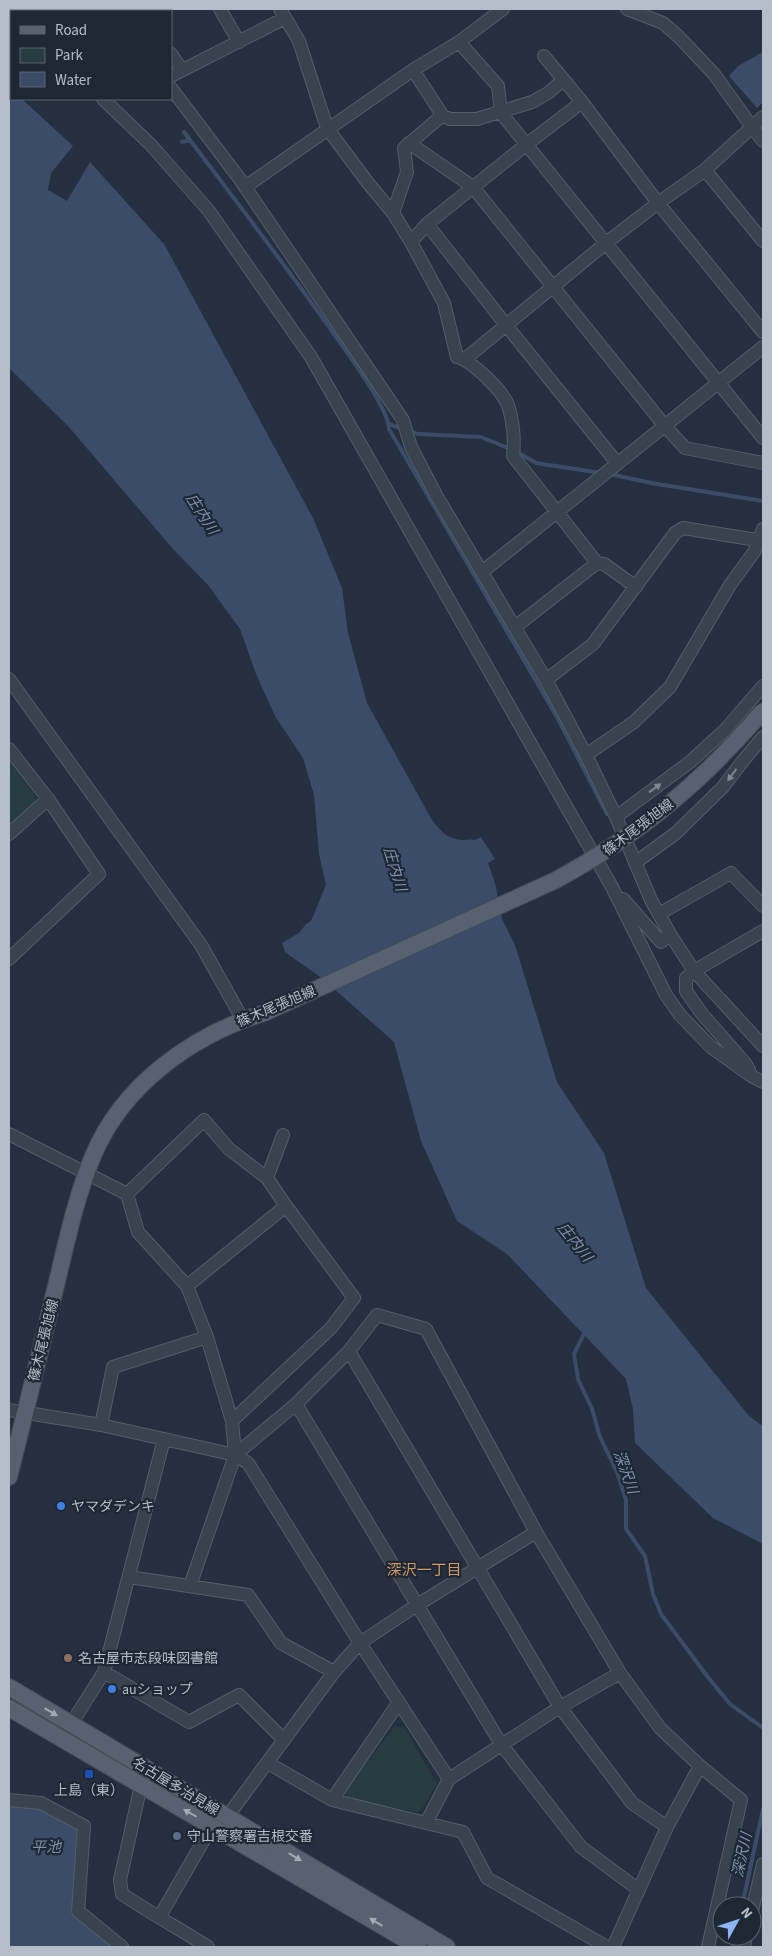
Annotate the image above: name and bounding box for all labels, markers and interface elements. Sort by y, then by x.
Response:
legend [10,10,172,100]
text: Road [55,20,87,41]
text: Park [55,45,84,66]
text: Water [55,70,92,91]
water label: 庄内川 [181,490,224,541]
one-way arrow [727,768,737,782]
one-way arrow [648,783,662,793]
street label: 篠木尾張旭線 [599,795,678,861]
water label: 庄内川 [378,845,412,896]
street label: 篠木尾張旭線 [234,981,319,1033]
water label: 庄内川 [552,1218,598,1268]
street label: 篠木尾張旭線 [24,1297,64,1383]
water label: 深沢川 [608,1447,644,1499]
place label: ヤマダデンキ [71,1497,155,1517]
marker: ヤマダデンキ [55,1500,67,1512]
district label: 深沢一丁目 [386,1560,462,1581]
place label: 名古屋市志段味図書館 [78,1649,218,1669]
marker: 名古屋市志段味図書館 [62,1652,74,1664]
place label: auショップ [122,1680,193,1700]
marker: auショップ [106,1683,118,1695]
one-way arrow [44,1707,57,1716]
street label: 名古屋多治見線 [128,1753,223,1821]
marker: 上島（東） [83,1768,95,1780]
place label: 上島（東） [54,1781,124,1801]
one-way arrow [184,1809,197,1818]
place label: 守山警察署吉根交番 [187,1827,313,1847]
water label: 深沢川 [728,1829,758,1879]
marker: 守山警察署吉根交番 [171,1830,183,1842]
water label: 平池 [31,1837,63,1858]
one-way arrow [289,1853,302,1862]
north arrow [712,1896,762,1946]
text: N [736,1903,757,1923]
one-way arrow [369,1918,382,1927]

